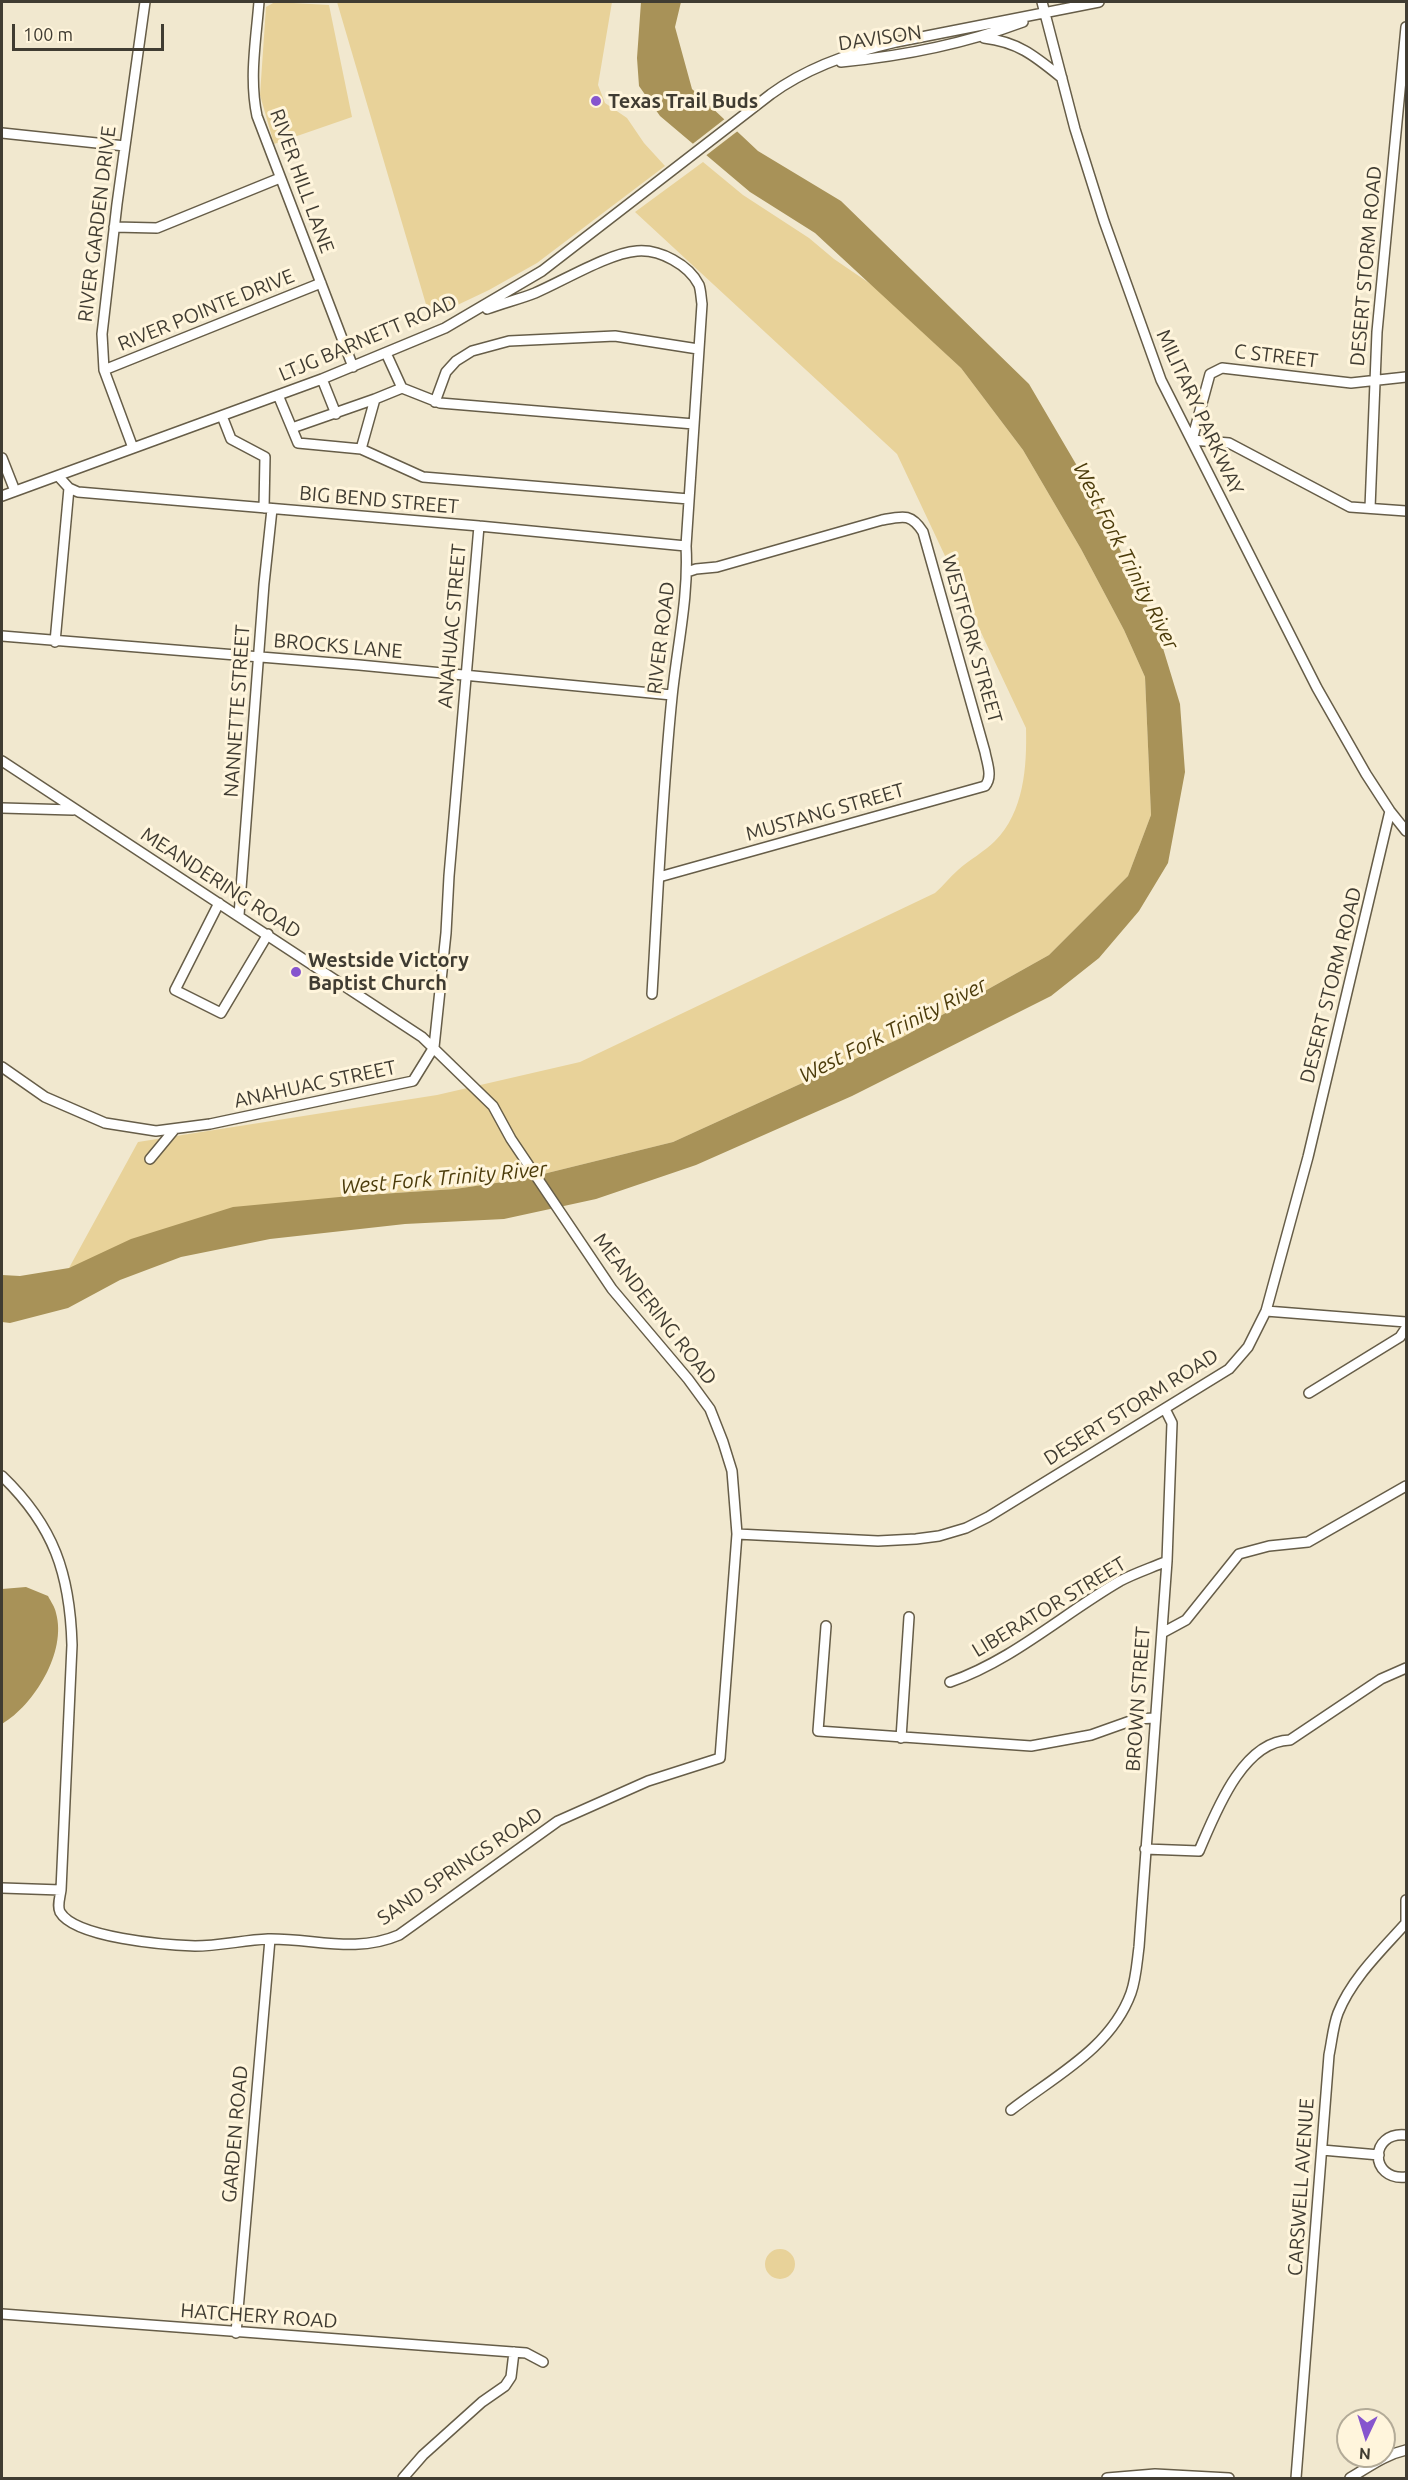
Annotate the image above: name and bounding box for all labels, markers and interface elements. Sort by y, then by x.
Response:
scale bar [15,12,166,50]
street label: DAVISON [837,20,923,56]
text: 100 m [23,24,73,44]
place label: Texas Trail Buds [608,89,758,113]
marker: Texas Trail Buds [589,94,603,108]
street label: RIVER HILL LANE [265,106,339,256]
street label: RIVER GARDEN DRIVE [73,125,121,323]
street label: DESERT STORM ROAD [1345,165,1387,367]
street label: RIVER POINTE DRIVE [114,264,298,356]
street label: LTJG BARNETT ROAD [275,290,461,386]
street label: MILITARY PARKWAY [1151,326,1249,498]
street label: C STREET [1233,339,1319,373]
water label: West Fork Trinity River [1068,458,1184,654]
street label: BIG BEND STREET [298,481,460,519]
street label: ANAHUAC STREET [433,543,471,709]
street label: WESTFORK STREET [936,552,1008,726]
street label: RIVER ROAD [642,580,680,696]
street label: NANNETTE STREET [219,624,255,798]
street label: BROCKS LANE [273,628,403,664]
street label: MUSTANG STREET [743,778,907,846]
street label: MEANDERING ROAD [136,822,306,944]
street label: DESERT STORM ROAD [1295,884,1367,1086]
place label: Westside Victory Baptist Church [308,948,469,995]
marker: Westside Victory Baptist Church [289,965,303,979]
water label: West Fork Trinity River [795,972,991,1088]
street label: ANAHUAC STREET [232,1055,398,1113]
water label: West Fork Trinity River [340,1156,548,1200]
street label: MEANDERING ROAD [588,1228,722,1390]
street label: DESERT STORM ROAD [1039,1343,1223,1471]
street label: LIBERATOR STREET [968,1552,1130,1662]
street label: BROWN STREET [1121,1626,1155,1772]
street label: SAND SPRINGS ROAD [373,1802,547,1930]
street label: GARDEN ROAD [217,2064,253,2204]
street label: CARSWELL AVENUE [1283,2097,1319,2277]
street label: HATCHERY ROAD [180,2299,338,2333]
north arrow [1336,2408,1396,2468]
text: N [1358,2445,1371,2463]

